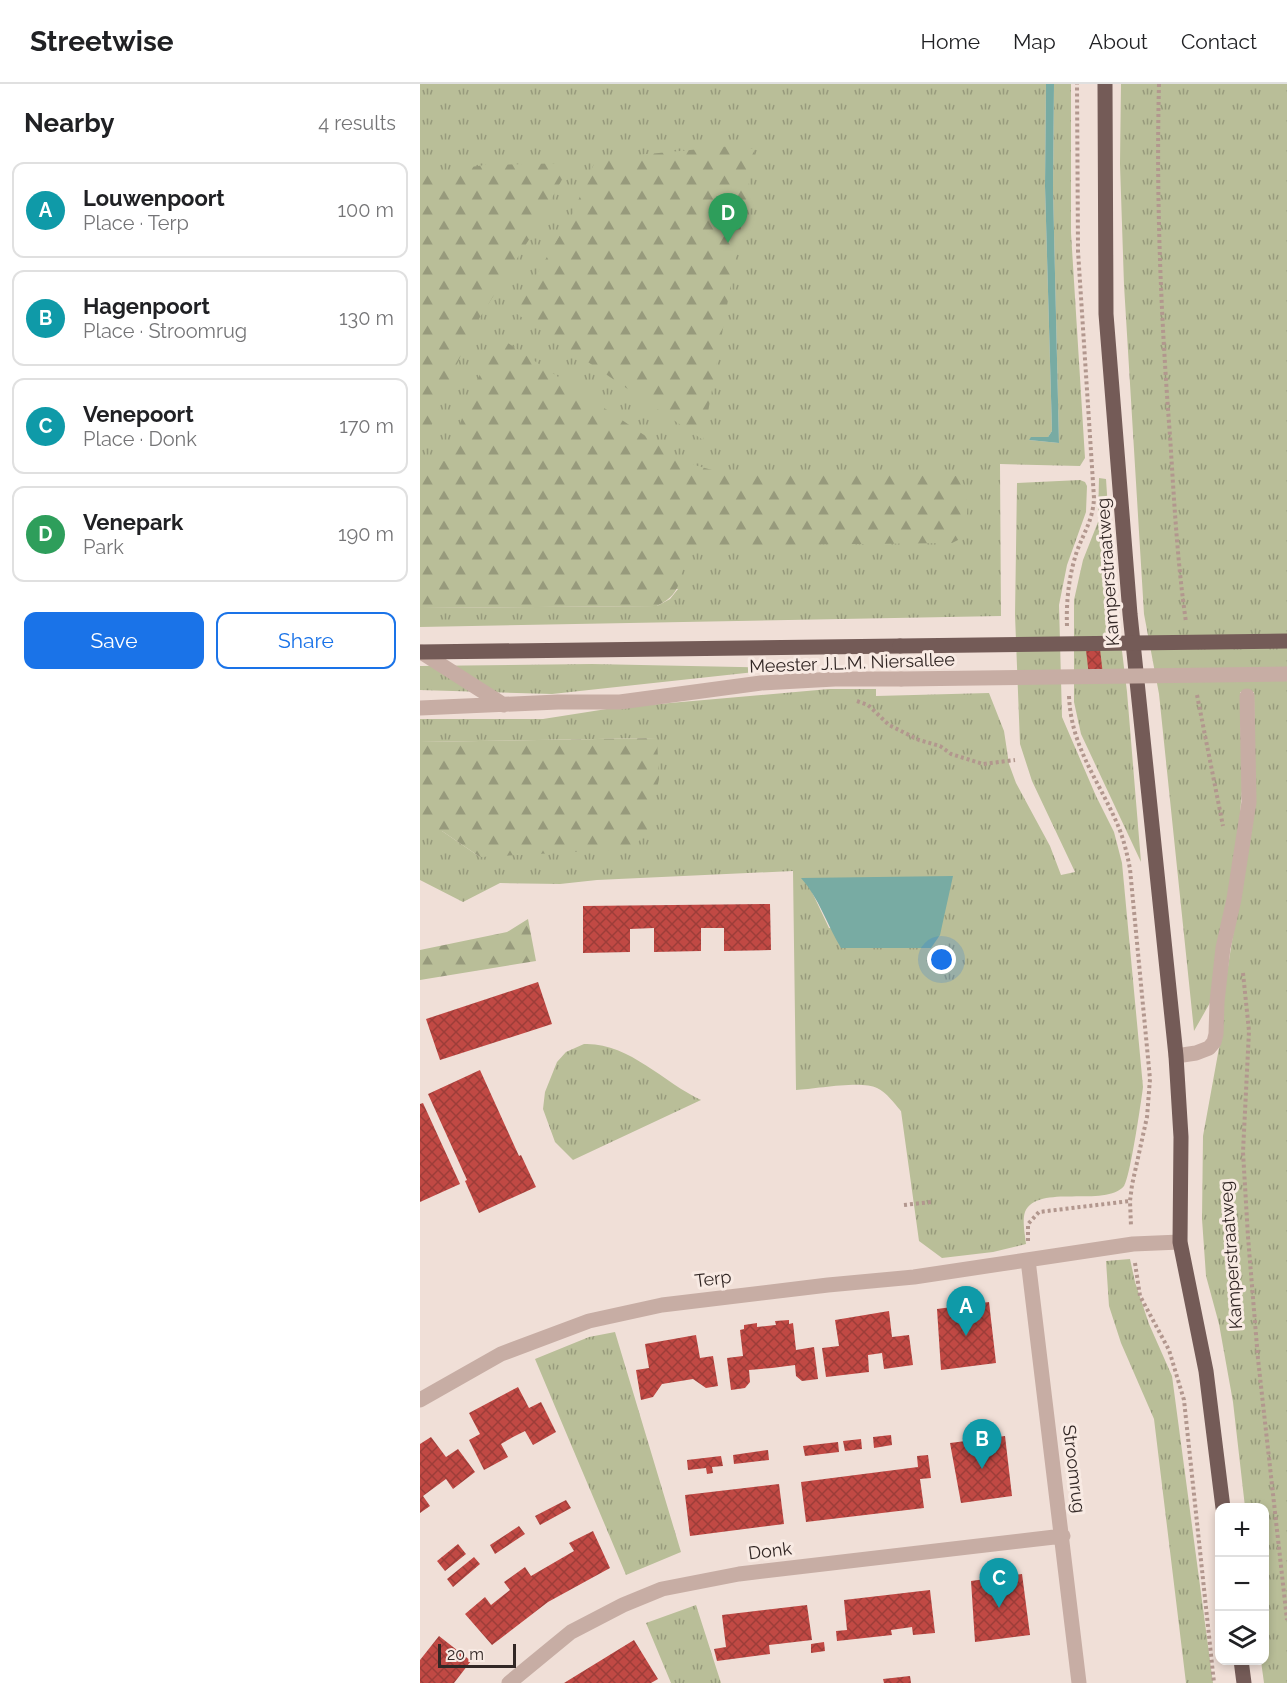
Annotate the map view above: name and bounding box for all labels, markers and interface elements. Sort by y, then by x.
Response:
text: Streetwise [30,25,174,58]
text: Home [921,29,980,54]
text: Map [1013,29,1056,54]
text: About [1089,29,1148,54]
text: Contact [1181,29,1257,54]
text: Nearby [24,108,114,138]
text: 4 results [318,111,396,135]
text: Louwenpoort [83,185,225,211]
pin: D [708,194,748,243]
text: A [39,198,52,222]
text: 100 m [337,198,394,222]
text: Place · Terp [83,211,189,235]
text: Hagenpoort [83,293,210,319]
text: B [39,306,52,330]
text: 130 m [339,306,394,330]
text: Place · Stroomrug [83,319,247,343]
text: Venepoort [83,401,194,427]
text: C [39,414,52,438]
text: 170 m [339,414,394,438]
text: Place · Donk [83,427,197,451]
street label: Kamperstraatweg [1092,497,1123,647]
text: Venepark [83,509,183,535]
text: D [38,522,53,546]
text: 190 m [338,522,394,546]
text: Park [83,535,124,559]
button: Save [24,612,204,669]
button: Share [216,612,396,669]
street label: Meester J.L.M. Niersallee [749,648,956,677]
your location [927,945,956,974]
street label: Kamperstraatweg [1215,1180,1246,1330]
street label: Terp [693,1266,733,1291]
pin: A [946,1286,986,1336]
pin: B [962,1420,1002,1469]
street label: Stroomrug [1059,1424,1090,1514]
map controls [1215,1503,1269,1665]
button: + [1215,1503,1269,1557]
street label: Donk [747,1537,793,1564]
button: − [1215,1557,1269,1611]
pin: C [980,1558,1018,1608]
button: layers [1215,1611,1269,1665]
scale bar [438,1641,516,1668]
text: 20 m [447,1645,484,1664]

